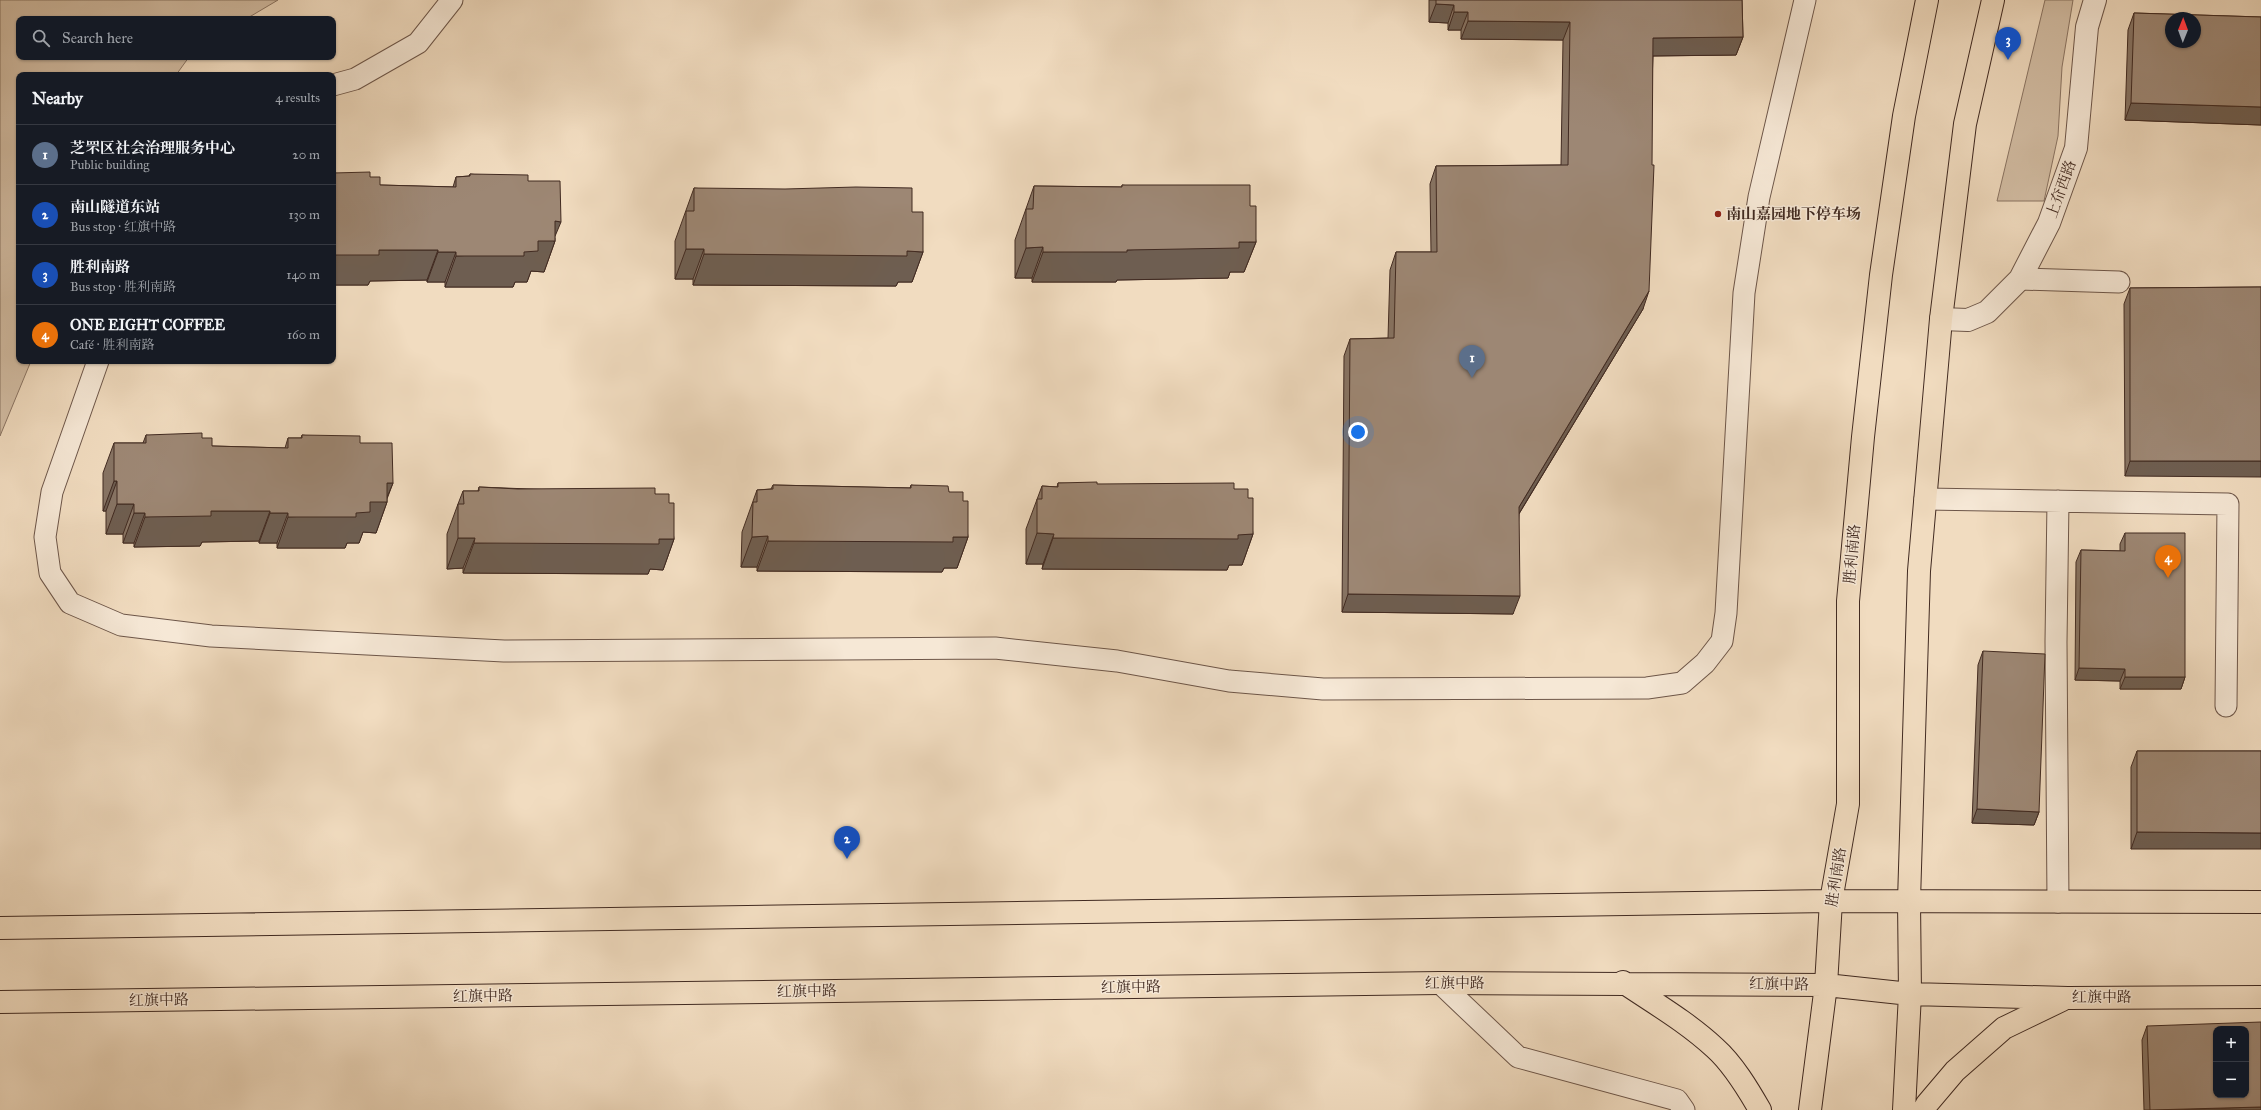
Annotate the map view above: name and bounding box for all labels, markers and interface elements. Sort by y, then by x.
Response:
north arrow [2165,12,2201,48]
search box [16,16,336,60]
icon: search [30,27,52,49]
pin: 3 [1995,27,2021,60]
text: Search here [62,29,133,47]
text: Nearby [32,88,83,109]
text: 4 results [275,90,320,106]
text: 芝罘区社会治理服务中心 [70,139,235,157]
text: 1 [42,147,48,163]
text: 20 m [292,147,320,163]
text: Public building [70,157,149,173]
street label: 上夼西路 [2042,158,2080,220]
text: 南山隧道东站 [70,198,160,216]
place label: 南山嘉园地下停车场 [1726,205,1861,223]
text: 2 [42,207,48,223]
text: 130 m [288,207,320,223]
marker: 南山嘉园地下停车场 [1713,209,1723,219]
text: Bus stop · 红旗中路 [70,219,176,235]
text: 胜利南路 [70,258,130,276]
text: 3 [42,267,48,283]
text: 140 m [286,267,320,283]
text: Bus stop · 胜利南路 [70,279,176,295]
text: ONE EIGHT COFFEE [70,316,225,334]
text: 4 [41,327,49,343]
text: 160 m [287,327,320,343]
text: Café · 胜利南路 [70,337,154,353]
pin: 1 [1459,345,1485,378]
your location [1348,422,1368,442]
street label: 胜利南路 [1840,523,1864,585]
pin: 4 [2155,545,2181,578]
pin: 2 [834,826,860,859]
street label: 胜利南路 [1822,846,1850,908]
street label: 红旗中路 [1425,974,1485,992]
street label: 红旗中路 [1749,974,1809,994]
street label: 红旗中路 [1101,977,1161,997]
street label: 红旗中路 [777,981,837,1001]
street label: 红旗中路 [453,986,513,1006]
street label: 红旗中路 [2072,988,2132,1006]
street label: 红旗中路 [129,990,189,1010]
map controls [2213,1026,2249,1098]
button: + [2213,1026,2249,1062]
button: − [2213,1062,2249,1098]

